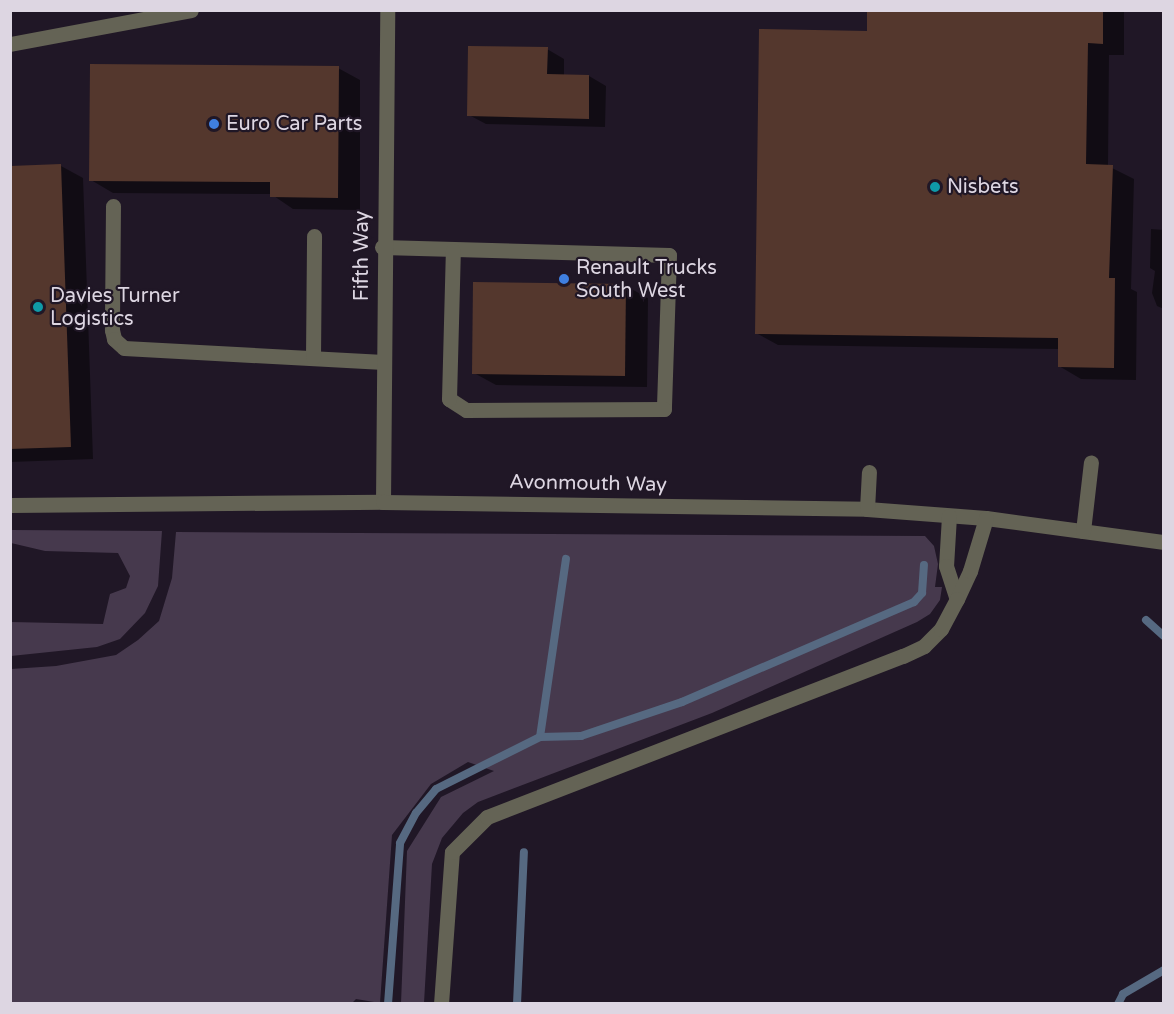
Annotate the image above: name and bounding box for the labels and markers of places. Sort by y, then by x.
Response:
place label: Euro Car Parts [226,112,362,136]
marker: Euro Car Parts [207,117,221,131]
place label: Nisbets [947,175,1019,199]
marker: Nisbets [928,180,942,194]
place label: Renault Trucks South West [576,256,717,303]
marker: Renault Trucks South West [557,272,571,286]
place label: Davies Turner Logistics [50,284,180,331]
marker: Davies Turner Logistics [31,300,45,314]

